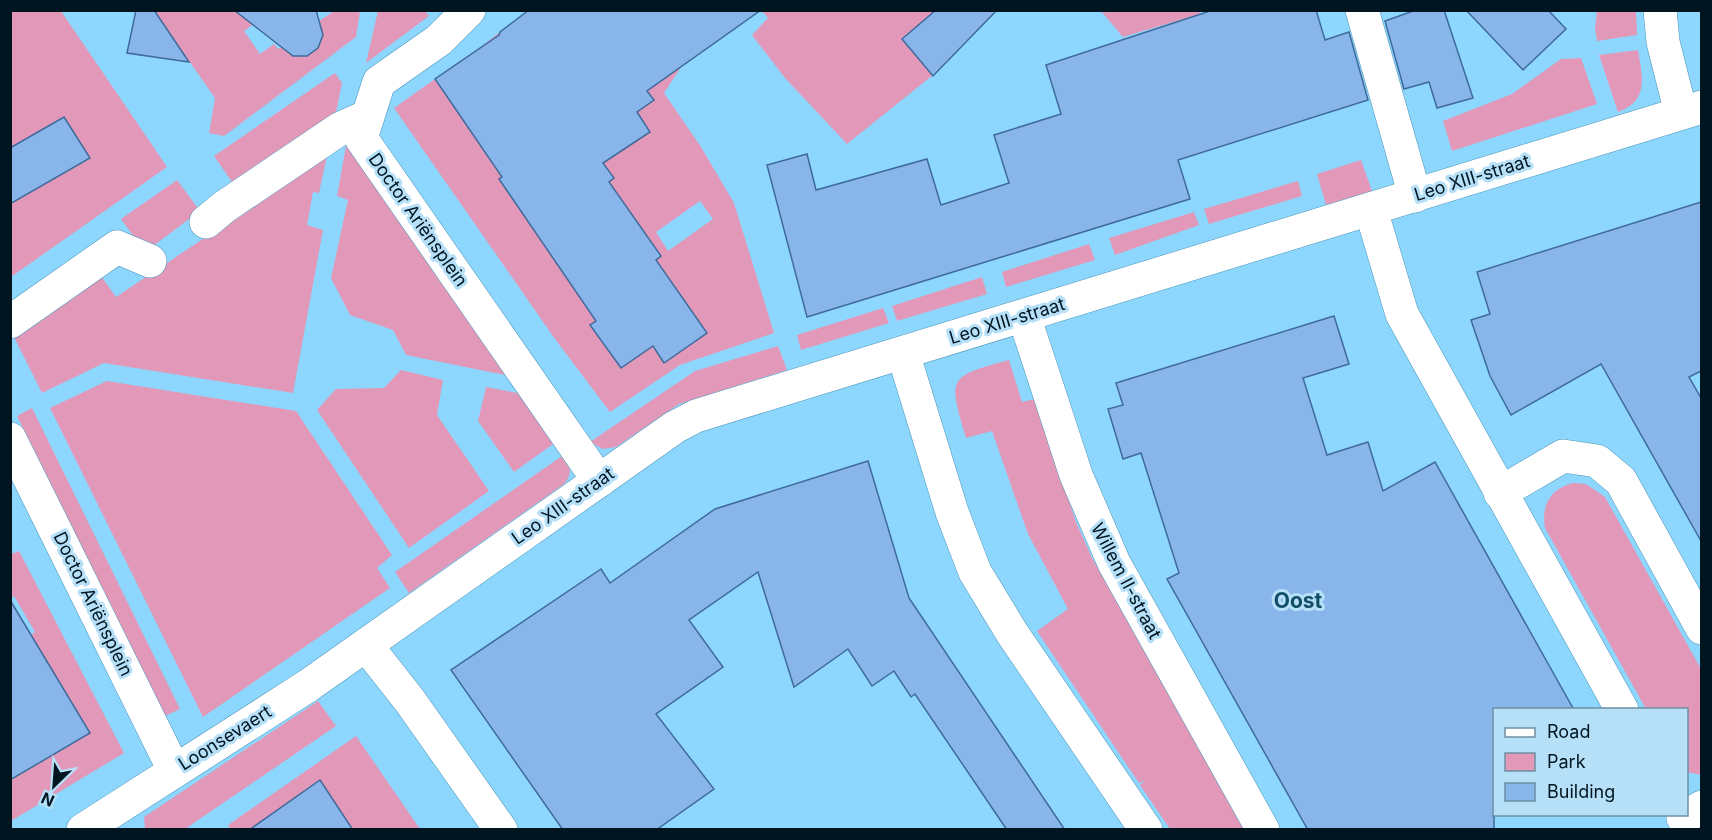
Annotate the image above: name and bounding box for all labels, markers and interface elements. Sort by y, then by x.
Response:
street label: Doctor Ariënsplein [365,149,472,290]
street label: Leo XIII-straat [1411,150,1532,205]
street label: Leo XIII-straat [946,293,1067,348]
street label: Leo XIII-straat [508,463,618,549]
street label: Willem II-straat [1087,519,1166,642]
street label: Doctor Ariënsplein [49,528,137,679]
district label: Oost [1274,588,1323,613]
street label: Loonsevaert [174,701,275,774]
legend [1493,708,1688,816]
text: Road [1547,721,1590,742]
text: Park [1547,751,1586,772]
north arrow [24,756,84,816]
text: Building [1547,781,1615,802]
text: N [38,788,57,811]

